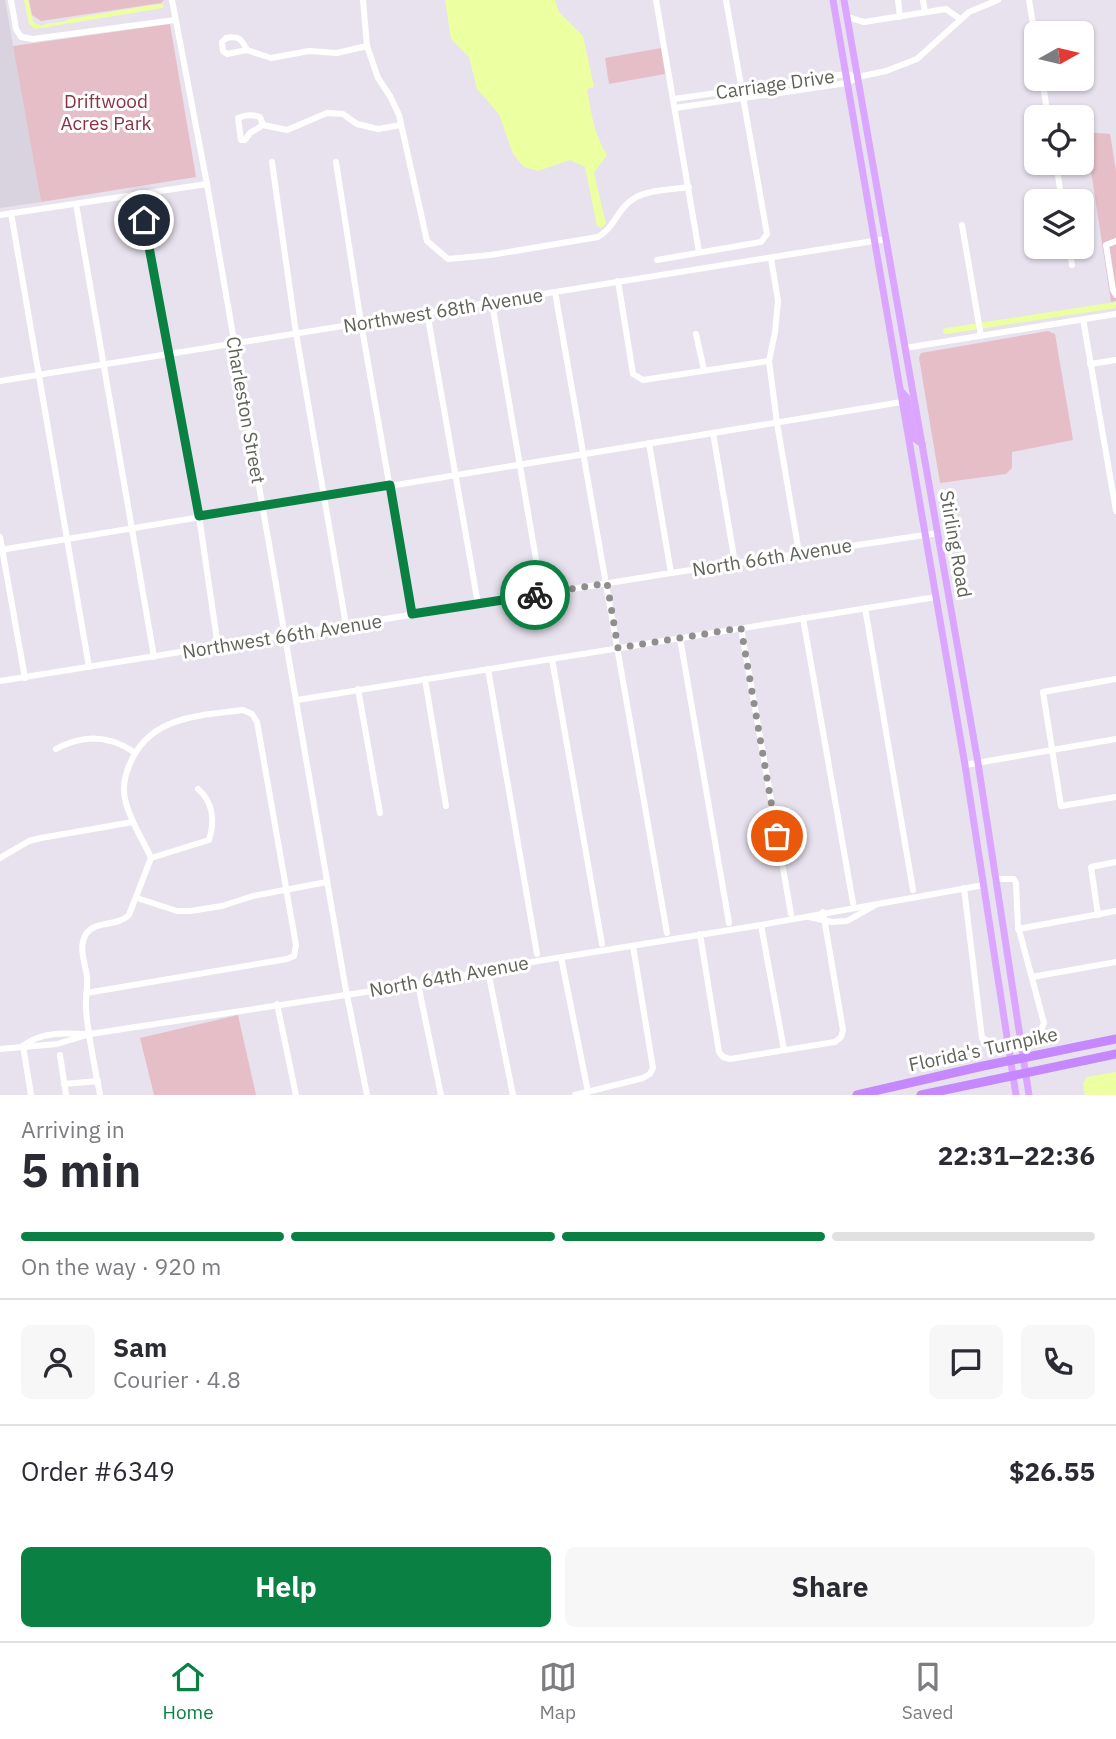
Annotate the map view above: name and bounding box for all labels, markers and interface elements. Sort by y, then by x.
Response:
north arrow [1024,21,1094,91]
map controls [1024,21,1094,259]
street label: Carriage Drive [714,64,836,104]
park label: Driftwood Acres Park [60,89,152,135]
button: locate [1024,105,1094,175]
button: layers [1024,189,1094,259]
pin [114,190,174,250]
icon: home [125,201,163,239]
street label: Northwest 68th Avenue [341,282,545,338]
street label: Charleston Street [221,335,271,485]
street label: Stirling Road [935,489,977,599]
street label: North 66th Avenue [690,533,854,581]
courier [500,560,570,630]
icon: bike [516,576,554,614]
street label: Northwest 66th Avenue [180,608,384,664]
pin [747,806,807,866]
icon: bag [758,817,796,855]
street label: North 64th Avenue [368,950,530,1002]
street label: Florida's Turnpike [906,1021,1060,1077]
text: Arriving in [21,1114,125,1144]
text: 22:31–22:36 [938,1138,1095,1172]
text: 5 min [21,1140,141,1200]
text: On the way · 920 m [21,1251,221,1281]
button: person [21,1325,95,1399]
button: chat [929,1325,1003,1399]
button: phone [1021,1325,1095,1399]
text: Sam [113,1330,167,1364]
text: Courier · 4.8 [113,1364,241,1394]
text: Order #6349 [21,1454,175,1488]
text: $26.55 [1009,1454,1095,1488]
button: Help [21,1547,551,1627]
button: Share [565,1547,1095,1627]
tab: Home [163,1658,214,1724]
tab: Map [539,1658,577,1724]
tab: Saved [902,1658,953,1724]

